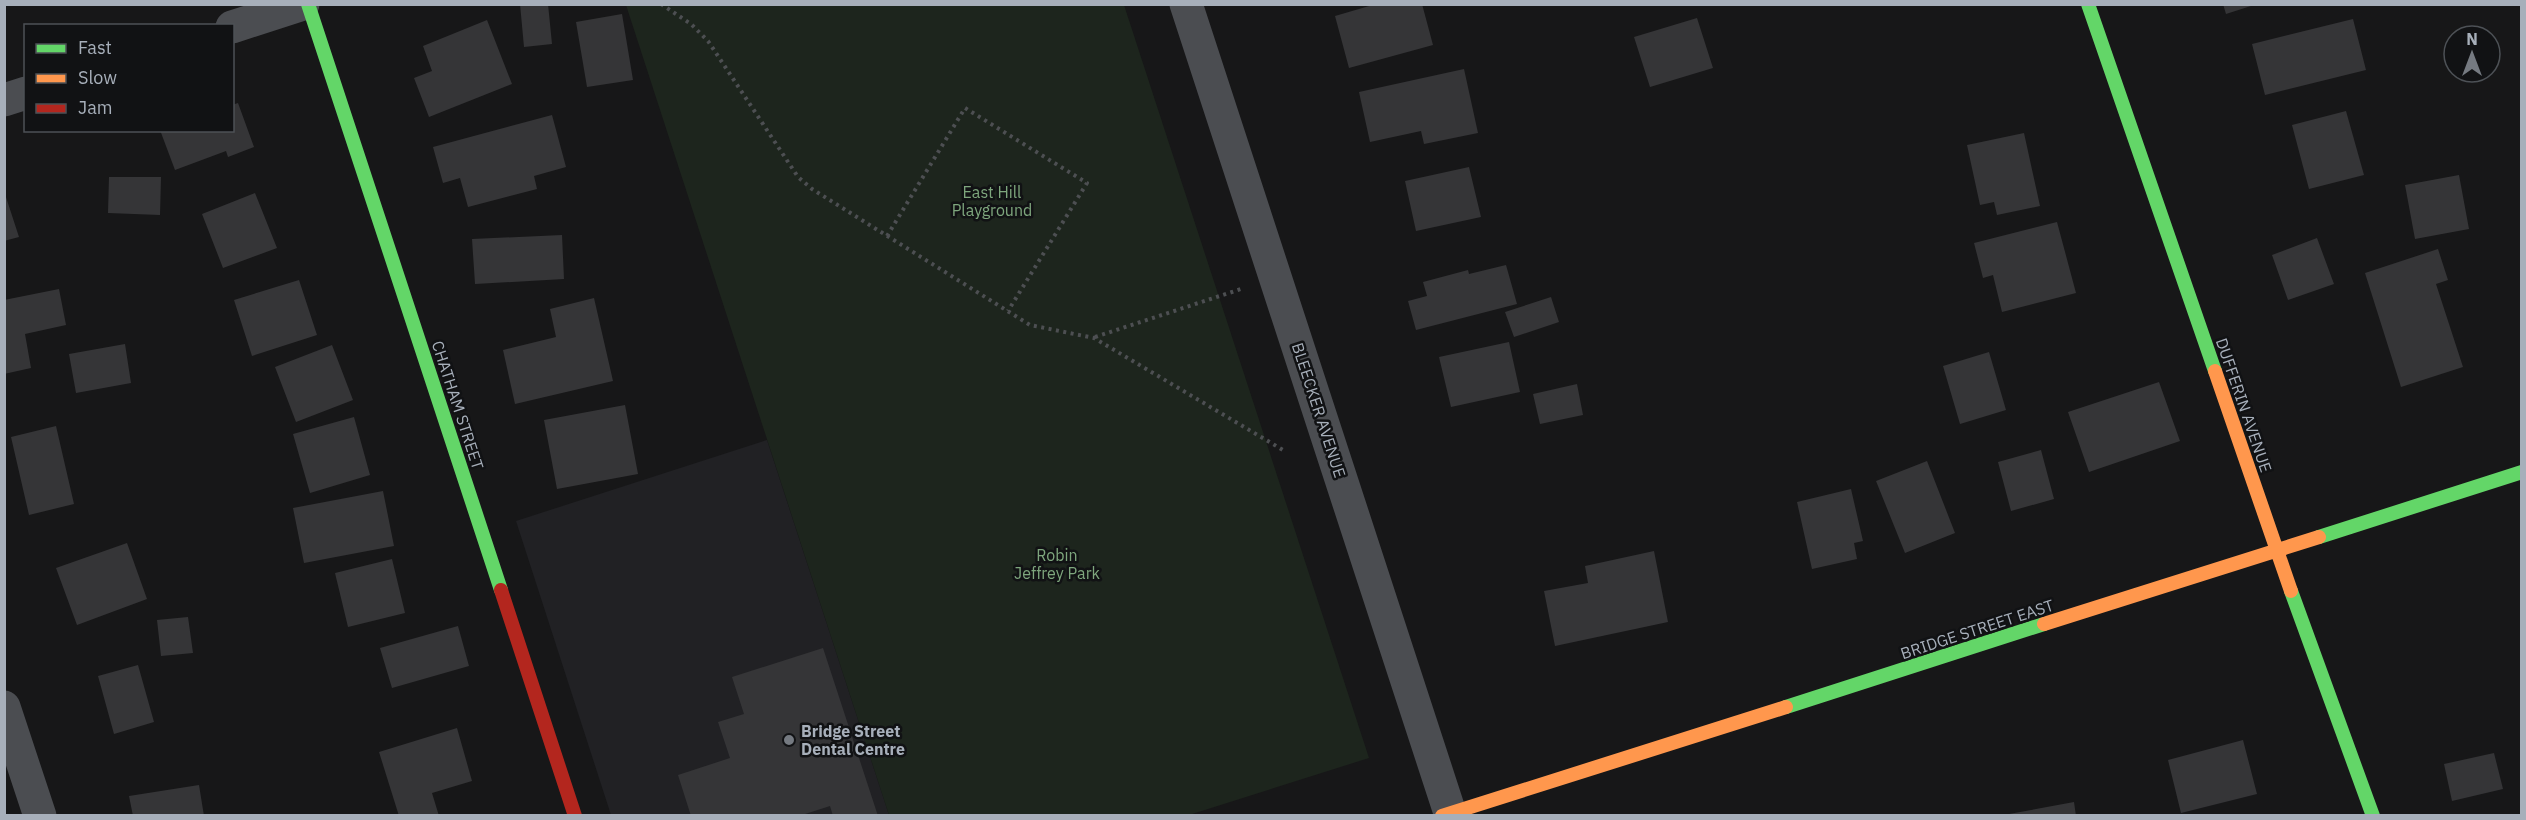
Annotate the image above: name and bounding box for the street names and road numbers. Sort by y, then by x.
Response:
street label: DUFFERIN AVENUE [2212,335,2276,475]
street label: CHATHAM STREET [428,338,488,472]
street label: BLEECKER AVENUE [1288,340,1350,480]
street label: BRIDGE STREET EAST [1898,595,2056,663]

